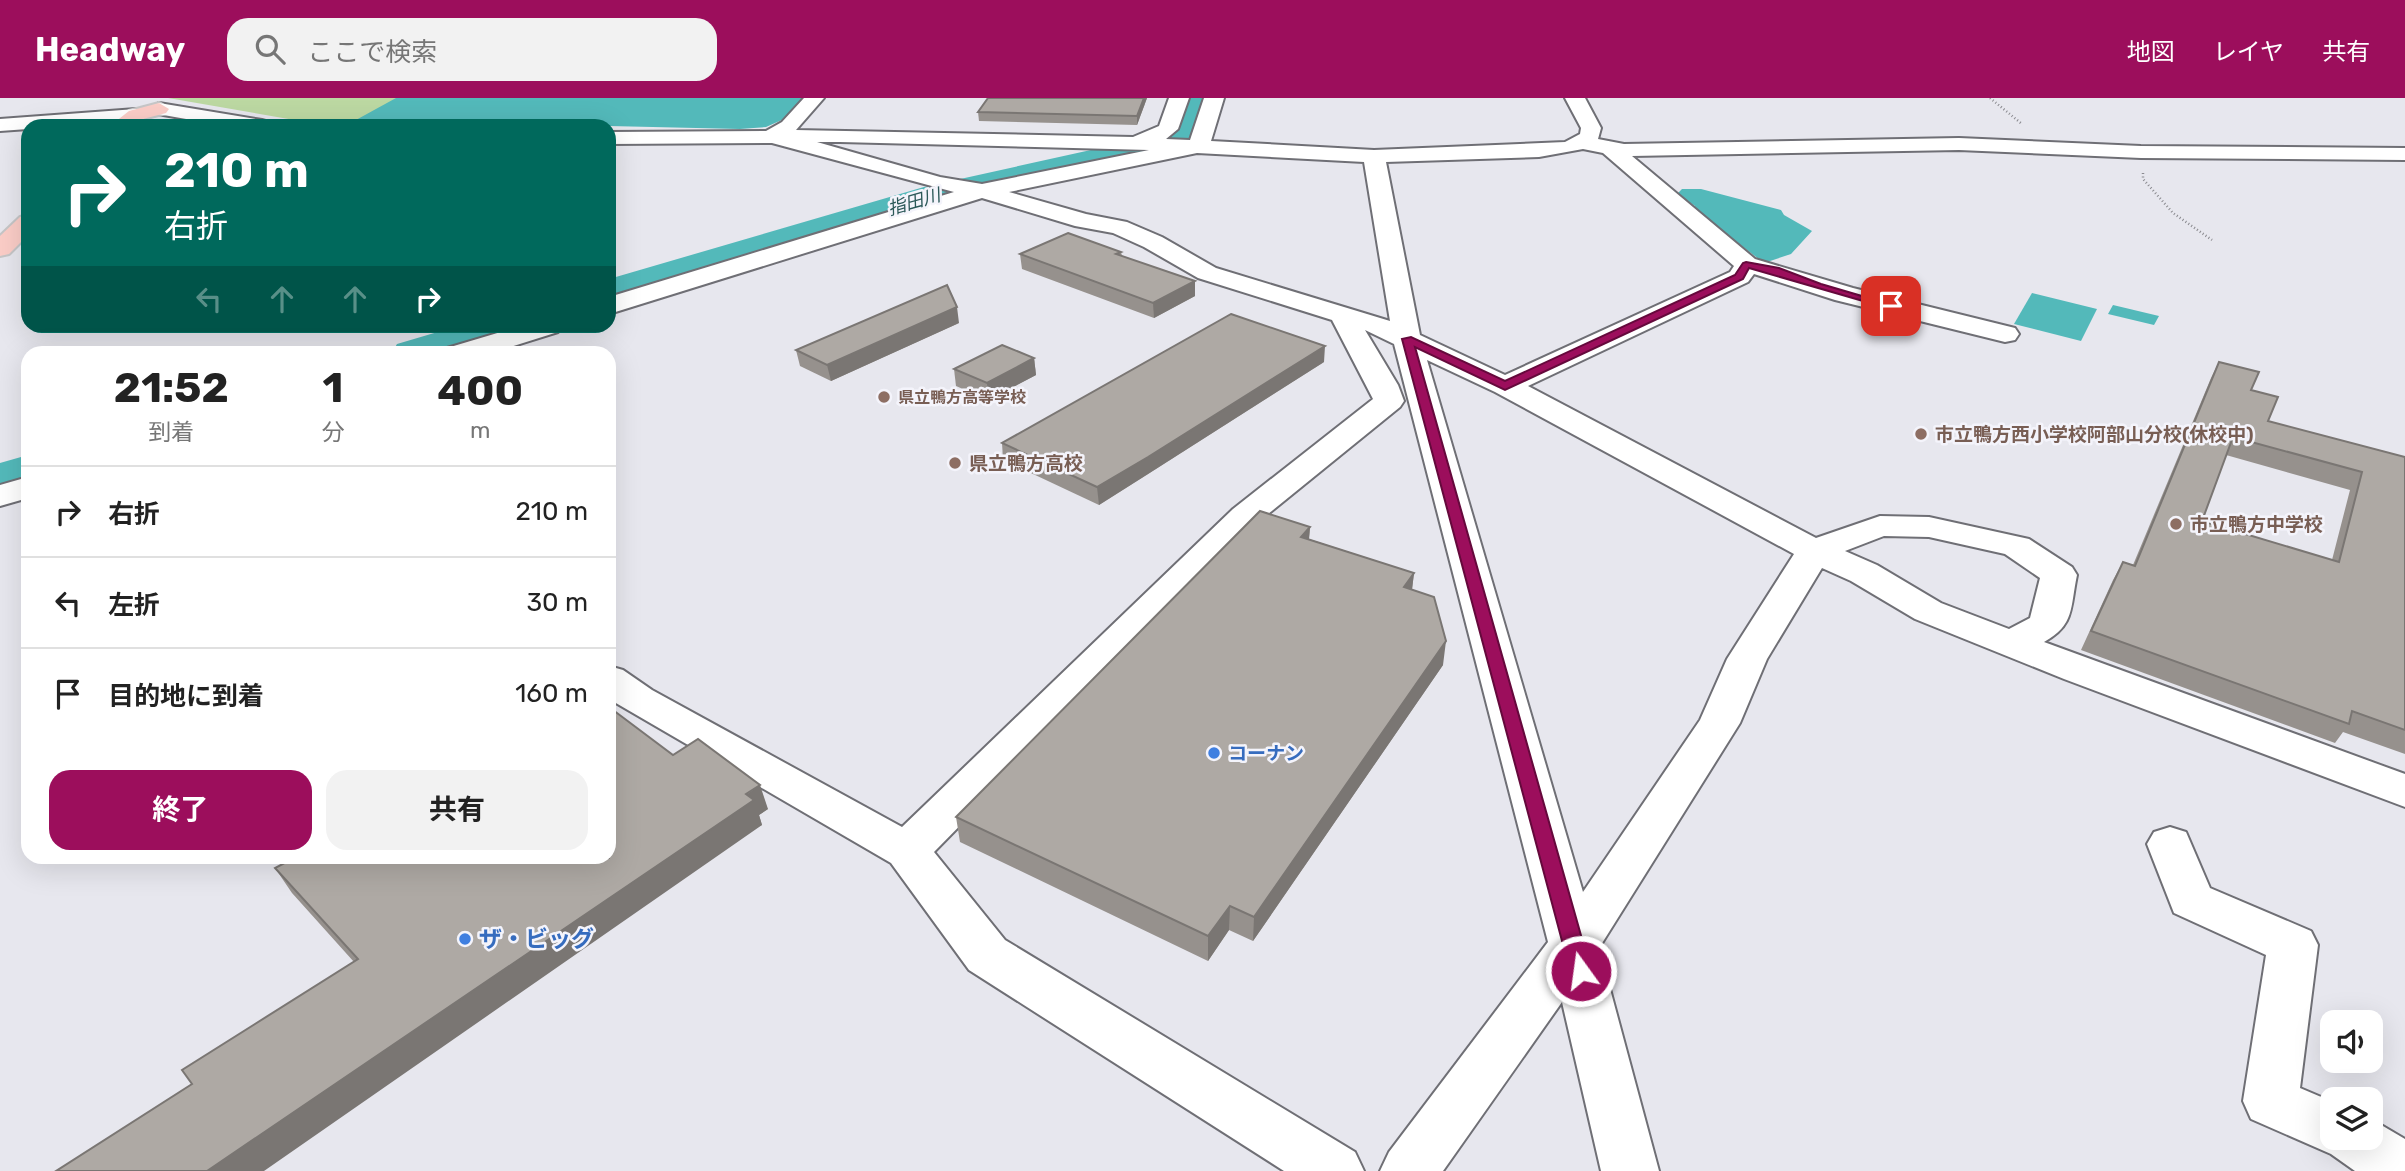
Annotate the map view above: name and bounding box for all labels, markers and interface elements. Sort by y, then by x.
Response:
search box [227,18,717,81]
text: Headway [35,30,185,69]
icon: search [251,30,289,68]
text: ここで検索 [307,37,437,68]
text: 地図 [2127,38,2175,66]
text: レイヤ [2213,38,2284,66]
text: 共有 [2322,38,2370,66]
text: 210 m [164,141,309,199]
icon: right [49,147,140,238]
water label: 指田川 [885,183,945,220]
text: 右折 [164,207,228,245]
pin [1861,276,1921,336]
icon: left [190,280,228,318]
icon: ahead [263,280,301,318]
icon: ahead [336,280,374,318]
icon: right [409,280,447,318]
icon: arrive [1872,287,1910,325]
text: 21:52 [114,363,229,413]
text: 1 [323,363,343,413]
text: 400 [437,366,523,416]
place label: 県立鴨方高等学校 [898,388,1026,407]
marker: 県立鴨方高等学校 [876,389,892,405]
text: m [470,416,490,444]
text: 到着 [148,418,194,446]
text: 分 [322,418,345,446]
place label: 市立鴨方西小学校阿部山分校(休校中) [1935,423,2254,446]
marker: 市立鴨方西小学校阿部山分校(休校中) [1913,426,1929,442]
place label: 県立鴨方高校 [969,452,1083,475]
marker: 県立鴨方高校 [947,455,963,471]
icon: right [49,493,87,531]
text: 210 m [516,496,588,527]
text: 右折 [108,499,160,530]
place label: 市立鴨方中学校 [2190,513,2323,536]
marker: 市立鴨方中学校 [2168,516,2184,532]
icon: left [49,584,87,622]
text: 30 m [526,587,588,618]
text: 左折 [108,590,160,621]
icon: arrive [49,675,87,713]
text: 160 m [515,678,588,709]
text: 目的地に到着 [108,681,264,712]
place label: コーナン [1228,742,1304,765]
marker: コーナン [1206,745,1222,761]
button: 終了 [49,770,312,850]
button: 共有 [326,770,588,850]
place label: ザ・ビッグ [479,925,594,953]
marker: ザ・ビッグ [457,931,473,947]
position arrow [1544,934,1618,1008]
map controls [2320,1010,2383,1150]
button: sound [2320,1010,2383,1073]
button: layers [2320,1087,2383,1150]

